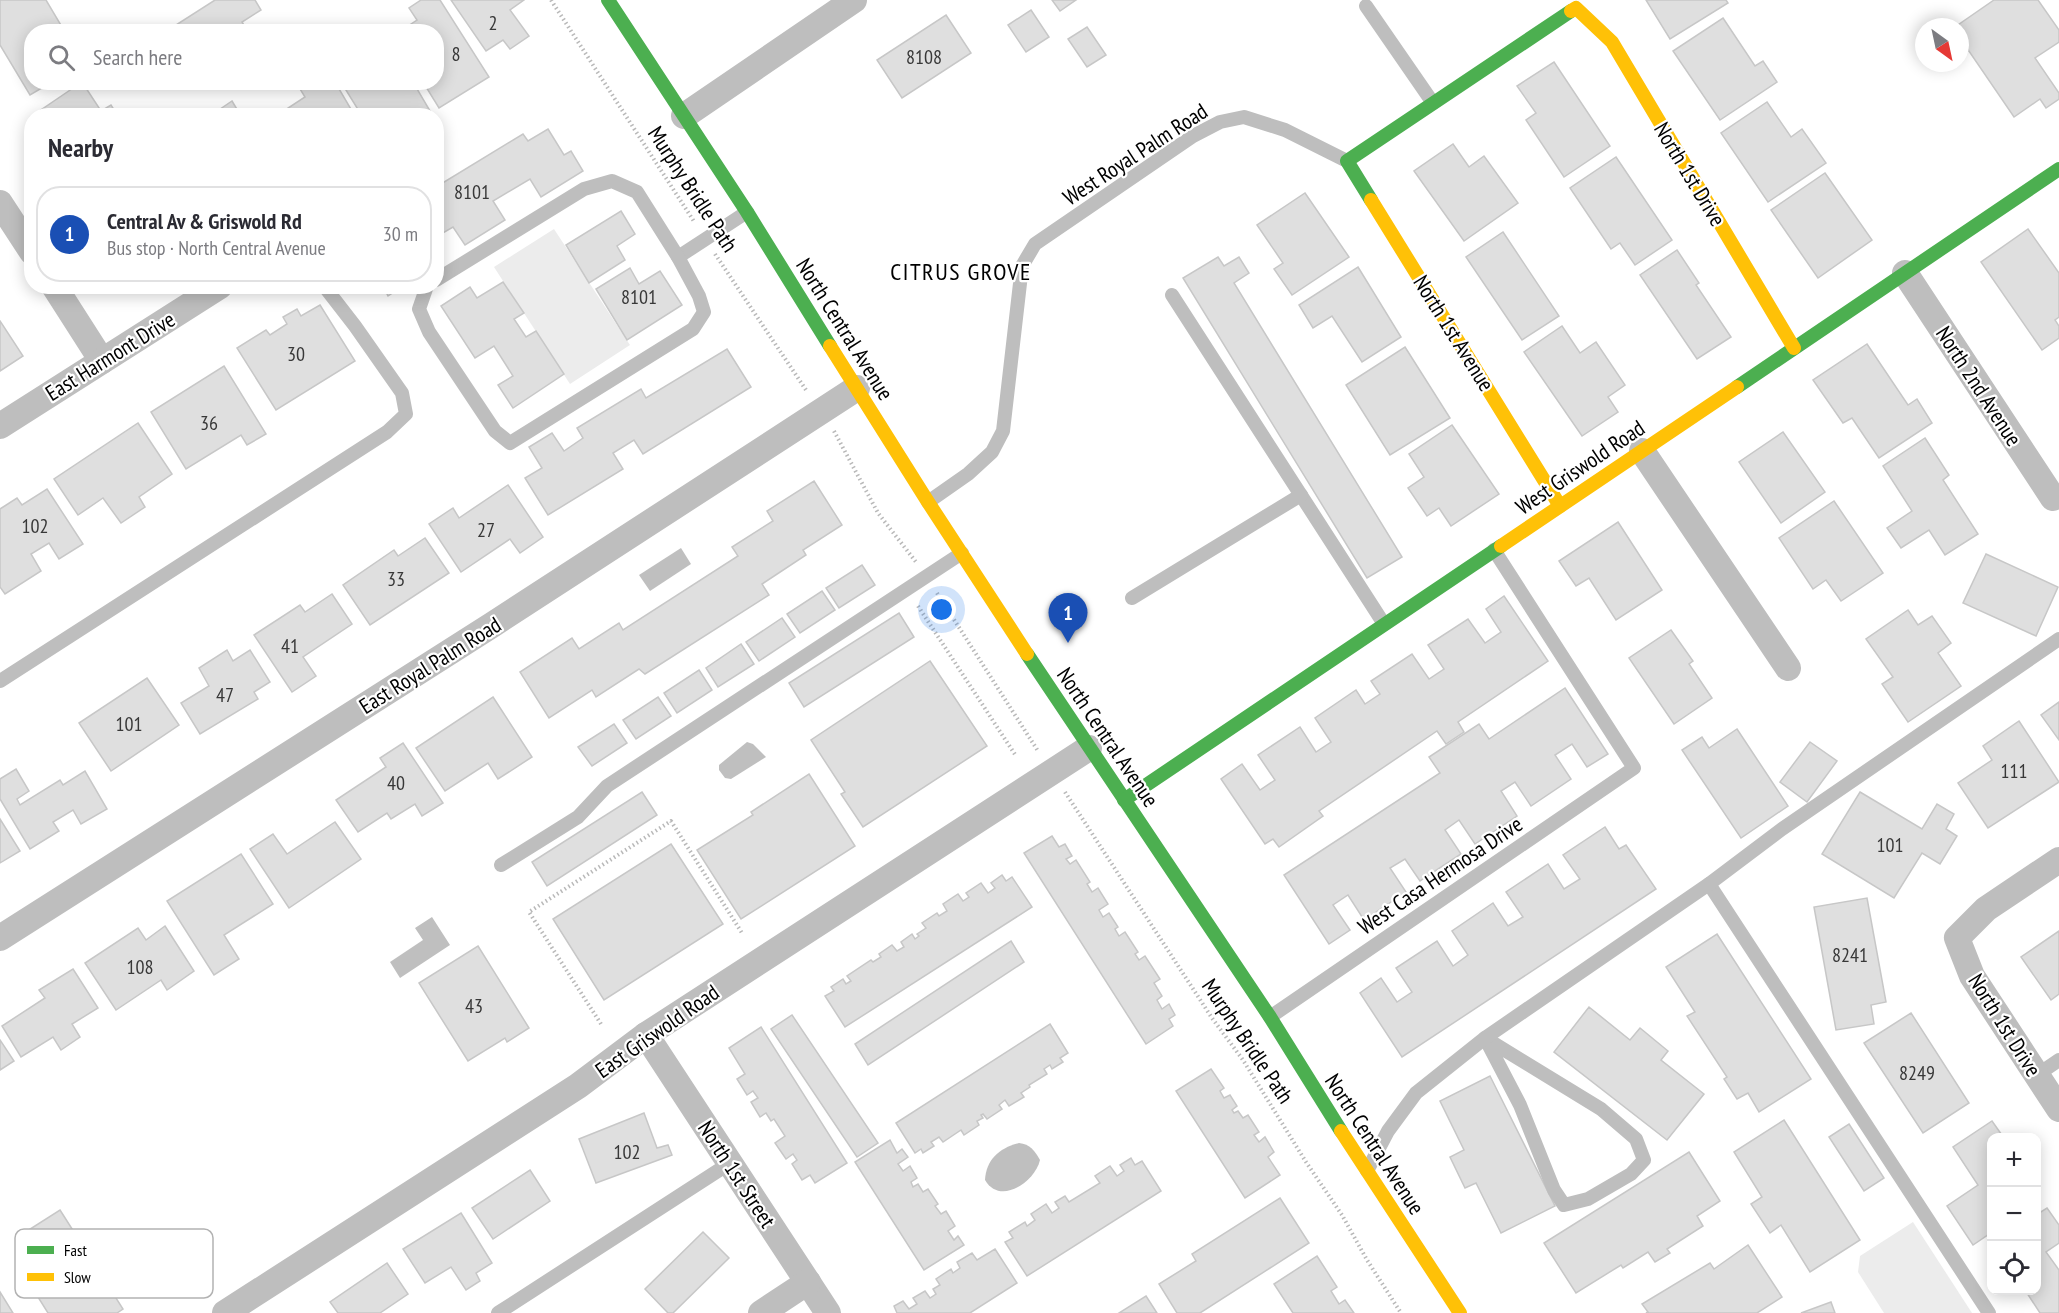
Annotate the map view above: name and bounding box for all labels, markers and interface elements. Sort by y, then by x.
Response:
house number: 2 [489,10,498,36]
north arrow [1915,18,1969,72]
search box [24,24,444,90]
icon: search [45,41,78,74]
house number: 8 [452,41,461,67]
text: Search here [93,43,182,71]
house number: 8108 [906,44,942,70]
street label: West Royal Palm Road [1057,97,1213,211]
street label: North 1st Drive [1648,117,1732,231]
street label: Murphy Bridle Path [642,121,744,257]
text: Nearby [48,131,113,164]
house number: 8101 [454,179,490,205]
text: Central Av & Griswold Rd [107,207,302,235]
text: 1 [65,221,74,247]
text: 30 m [383,221,418,247]
text: Bus stop · North Central Avenue [107,235,326,261]
street label: North Central Avenue [790,253,900,405]
district label: CITRUS GROVE [890,256,1032,287]
street label: North 1st Avenue [1407,270,1501,396]
house number: 8101 [621,284,657,310]
street label: East Harmont Drive [40,305,180,407]
street label: North 2nd Avenue [1930,321,2028,451]
house number: 30 [287,341,305,367]
house number: 36 [200,410,218,436]
street label: West Griswold Road [1510,414,1650,520]
house number: 102 [22,513,49,539]
house number: 27 [477,517,495,543]
house number: 33 [387,566,405,592]
pin: 1 [1048,594,1088,643]
your location [927,595,956,624]
street label: East Royal Palm Road [354,610,506,720]
house number: 41 [281,633,299,659]
street label: North Central Avenue [1051,662,1165,812]
house number: 47 [216,682,234,708]
house number: 101 [116,711,143,737]
house number: 111 [2001,758,2028,784]
house number: 40 [387,770,405,796]
street label: West Casa Hermosa Drive [1352,810,1528,940]
house number: 101 [1877,832,1904,858]
house number: 8241 [1832,942,1868,968]
house number: 108 [127,954,154,980]
street label: North 1st Drive [1962,968,2048,1082]
street label: Murphy Bridle Path [1196,973,1300,1109]
street label: East Griswold Road [590,978,724,1084]
house number: 43 [465,993,483,1019]
house number: 8249 [1899,1060,1935,1086]
street label: North Central Avenue [1319,1068,1431,1220]
street label: North 1st Street [692,1115,782,1233]
map controls [1987,1133,2041,1295]
button: + [1987,1133,2041,1187]
house number: 102 [614,1139,641,1165]
button: − [1987,1187,2041,1241]
legend [15,1229,213,1298]
text: Fast [64,1240,87,1260]
button: locate [1987,1241,2041,1295]
text: Slow [64,1267,91,1287]

